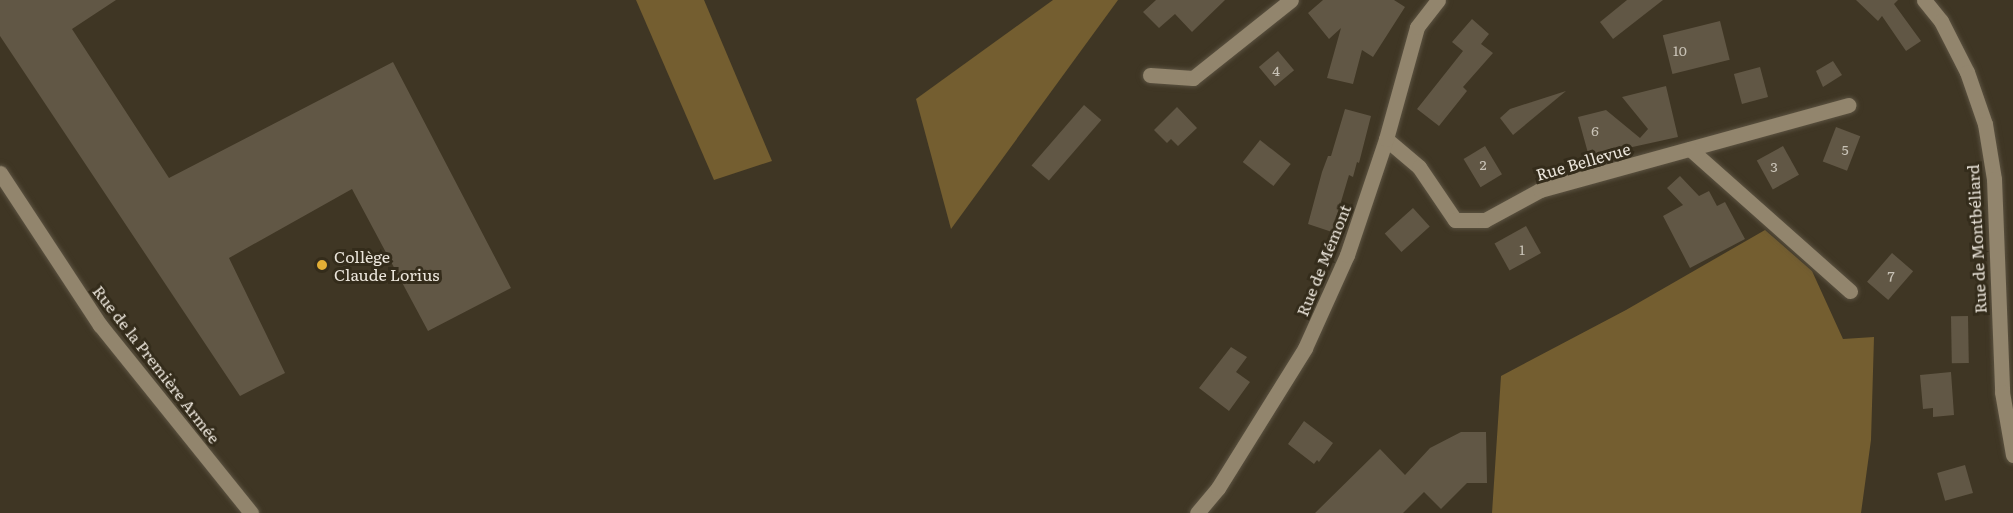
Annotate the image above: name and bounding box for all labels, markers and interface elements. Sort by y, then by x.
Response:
house number: 10 [1673,42,1687,58]
house number: 4 [1272,62,1280,78]
house number: 6 [1591,122,1599,138]
street label: Rue Bellevue [1533,138,1633,184]
house number: 5 [1841,141,1849,157]
house number: 2 [1479,156,1487,172]
house number: 3 [1770,158,1778,174]
street label: Rue de Montbéliard [1963,164,1989,314]
street label: Rue de Mémont [1292,201,1354,319]
house number: 1 [1519,241,1525,257]
place label: Collège Claude Lorius [334,246,440,284]
marker: Collège Claude Lorius [315,258,329,272]
house number: 7 [1887,267,1895,283]
street label: Rue de la Première Armée [89,281,225,447]

